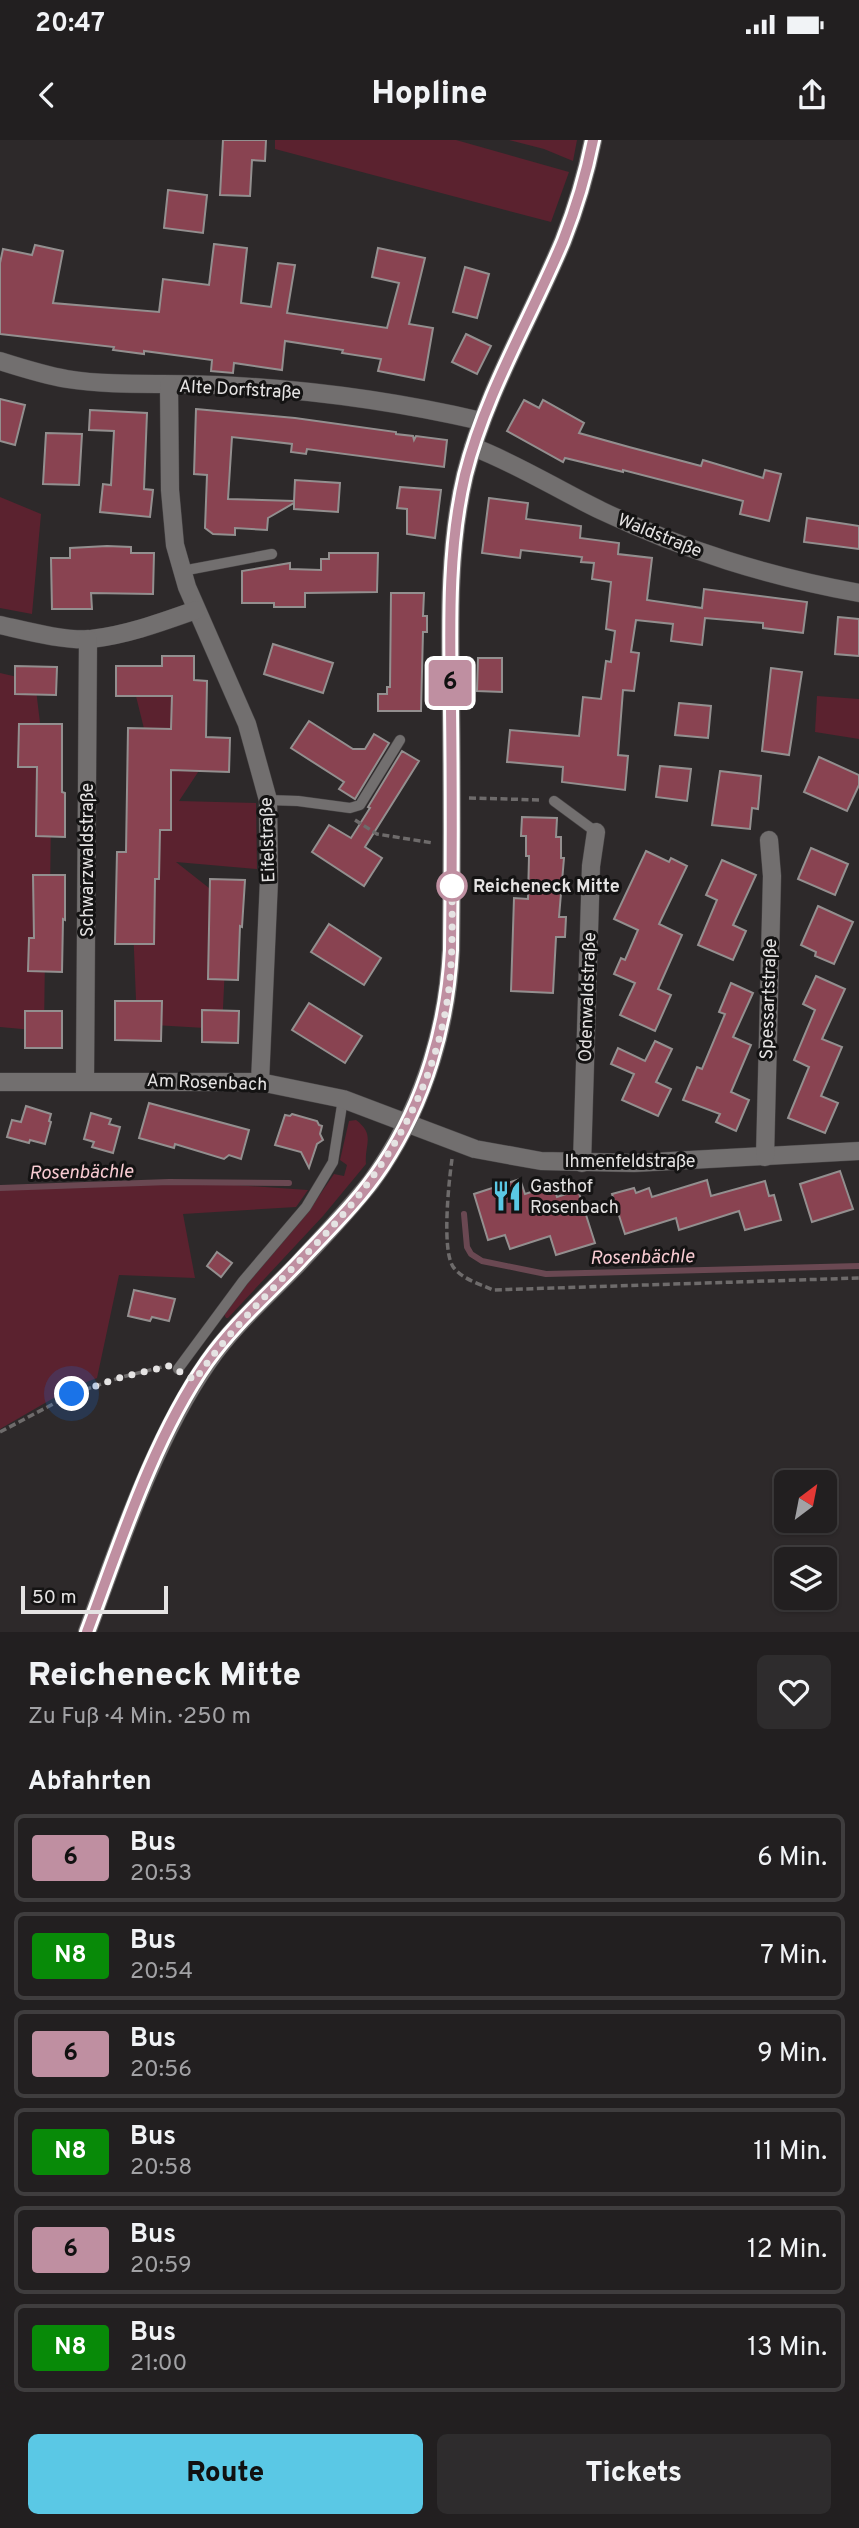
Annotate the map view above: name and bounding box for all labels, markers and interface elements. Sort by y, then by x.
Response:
text: 20:47 [35,8,105,41]
text: Hopline [371,75,488,115]
icon: back [28,76,66,114]
icon: share [793,76,831,114]
street label: Alte Dorfstraße [178,376,302,405]
street label: Waldstraße [614,509,705,564]
line badge: 6 [427,660,473,706]
text: 6 [443,668,457,698]
street label: Schwarzwaldstraße [77,783,100,937]
street label: Eifelstraße [256,797,281,883]
marker: Reicheneck Mitte [437,871,467,901]
place label: Reicheneck Mitte [473,876,620,899]
street label: Odenwaldstraße [575,932,602,1062]
street label: Spessartstraße [756,938,783,1060]
street label: Am Rosenbach [146,1070,268,1097]
street label: Ihmenfeldstraße [564,1151,696,1174]
water label: Rosenbächle [29,1160,134,1186]
place label: Gasthof Rosenbach [530,1176,619,1220]
restaurant icon: Gasthof Rosenbach [490,1179,524,1213]
water label: Rosenbächle [590,1245,695,1271]
your location [54,1376,89,1411]
north arrow [774,1470,836,1533]
map controls [774,1470,837,1610]
button: layers [774,1547,837,1610]
scale bar [21,1583,168,1615]
text: 50 m [32,1586,77,1610]
button: heart [757,1655,831,1729]
text: Reicheneck Mitte [28,1656,301,1698]
text: Zu Fuß · 4 Min. · 250 m [28,1703,251,1732]
text: Abfahrten [28,1766,152,1799]
text: Bus [130,1827,176,1860]
text: 6 Min. [757,1842,827,1875]
text: 6 [63,1843,78,1873]
text: 20:53 [130,1860,192,1889]
text: Bus [130,1925,176,1958]
text: 7 Min. [760,1940,827,1973]
text: N8 [54,1941,87,1971]
text: 20:54 [130,1958,193,1987]
text: Bus [130,2023,176,2056]
text: 9 Min. [757,2038,827,2071]
text: 6 [63,2039,78,2069]
text: 20:56 [130,2056,192,2085]
text: Bus [130,2121,176,2154]
text: 11 Min. [753,2136,827,2169]
text: N8 [54,2137,87,2167]
text: 20:58 [130,2154,192,2183]
text: Bus [130,2219,176,2252]
text: 12 Min. [747,2234,827,2267]
text: 6 [63,2235,78,2265]
text: 20:59 [130,2252,192,2281]
text: Bus [130,2317,176,2350]
text: 13 Min. [747,2332,827,2365]
text: N8 [54,2333,87,2363]
text: 21:00 [130,2350,187,2379]
button: Route [28,2434,423,2514]
button: Tickets [437,2434,831,2514]

